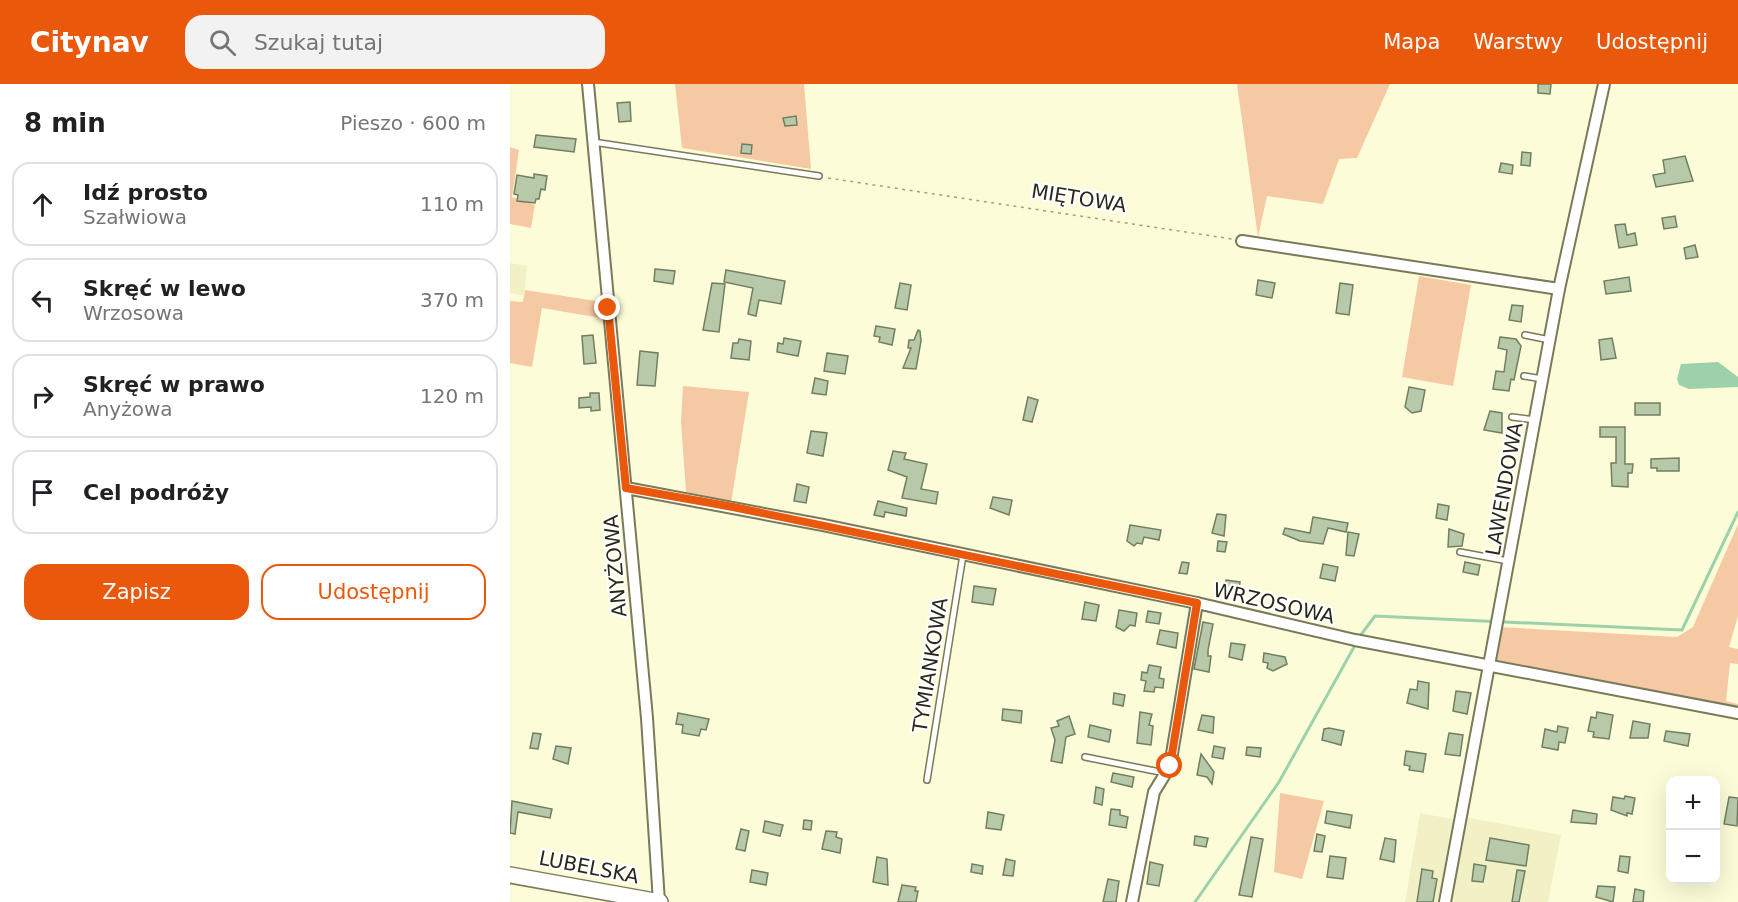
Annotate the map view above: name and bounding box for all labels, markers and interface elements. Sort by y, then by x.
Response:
search box [185,15,605,69]
text: Citynav [30,26,149,59]
icon: search [206,26,239,59]
text: Szukaj tutaj [254,30,383,55]
text: Mapa [1383,30,1440,54]
text: Warstwy [1473,30,1563,54]
text: Udostępnij [1596,30,1708,54]
text: 8 min [24,108,106,138]
text: Pieszo · 600 m [340,111,486,135]
street label: MIĘTOWA [1030,179,1129,217]
text: Idź prosto [83,180,208,205]
icon: ahead [26,188,59,221]
text: 110 m [420,192,484,216]
text: Szałwiowa [83,205,187,229]
text: Skręć w lewo [83,276,246,301]
icon: left [26,284,59,317]
text: 370 m [420,288,484,312]
route end [594,294,620,320]
text: Wrzosowa [83,301,184,325]
text: Skręć w prawo [83,372,265,397]
icon: right [26,380,59,413]
text: 120 m [420,384,484,408]
text: Anyżowa [83,397,173,421]
street label: LAWENDOWA [1480,420,1528,558]
icon: arrive [26,476,59,509]
text: Cel podróży [83,480,229,505]
street label: ANYŻOWA [599,514,631,618]
button: Zapisz [24,564,249,620]
button: Udostępnij [261,564,486,620]
street label: WRZOSOWA [1211,577,1337,629]
street label: TYMIANKOWA [907,595,953,735]
route start [1156,752,1182,778]
map controls [1666,776,1720,884]
button: + [1666,776,1720,830]
button: − [1666,830,1720,884]
street label: LUBELSKA [537,846,641,889]

